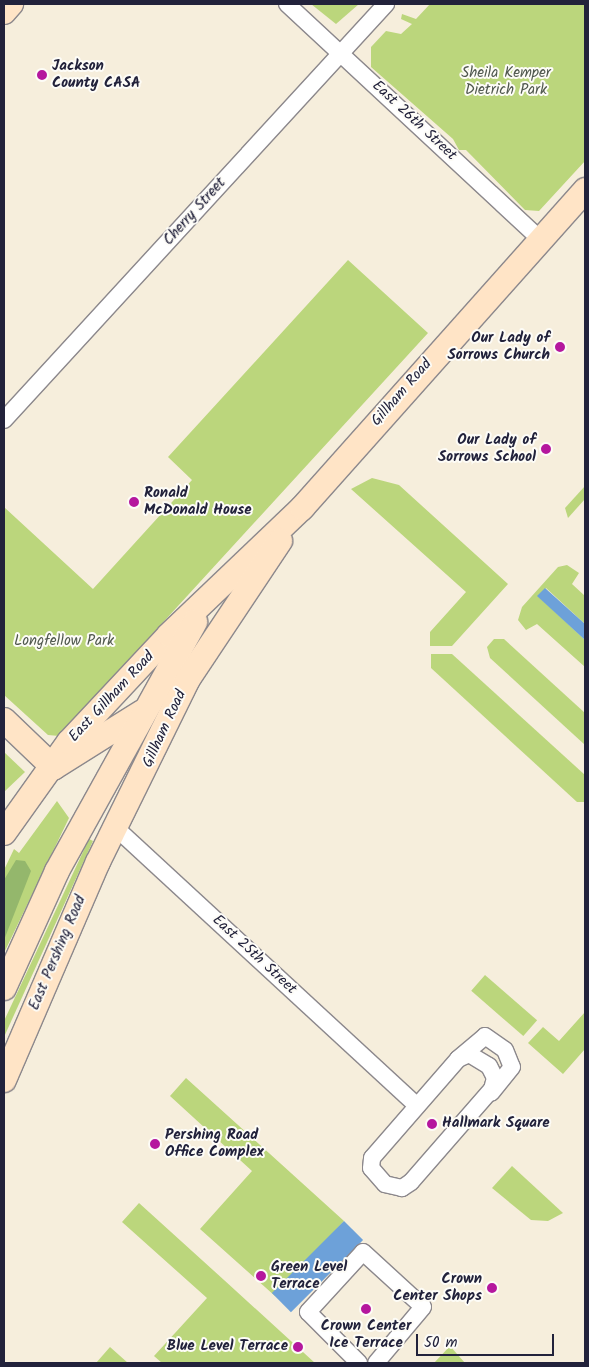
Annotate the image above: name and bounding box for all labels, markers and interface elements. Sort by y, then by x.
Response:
place label: Jackson County CASA [52,57,140,92]
park label: Sheila Kemper Dietrich Park [461,64,551,99]
marker: Jackson County CASA [36,69,48,81]
street label: East 26th Street [368,77,460,165]
street label: Cherry Street [160,174,230,250]
place label: Our Lady of Sorrows Church [448,329,550,364]
marker: Our Lady of Sorrows Church [554,341,566,353]
street label: Gillham Road [368,356,436,430]
place label: Our Lady of Sorrows School [438,431,536,466]
marker: Our Lady of Sorrows School [540,443,552,455]
place label: Ronald McDonald House [144,484,252,519]
marker: Ronald McDonald House [128,496,140,508]
park label: Longfellow Park [14,633,114,651]
street label: East Gillham Road [65,648,159,746]
street label: Gillham Road [139,687,191,771]
street label: East Pershing Road [26,893,90,1013]
street label: East 25th Street [208,911,300,999]
place label: Hallmark Square [442,1115,550,1133]
marker: Hallmark Square [426,1118,438,1130]
place label: Pershing Road Office Complex [165,1126,264,1161]
marker: Pershing Road Office Complex [149,1138,161,1150]
place label: Green Level Terrace [271,1258,347,1293]
marker: Green Level Terrace [255,1270,267,1282]
place label: Crown Center Shops [393,1270,482,1305]
marker: Crown Center Shops [486,1282,498,1294]
marker: Crown Center Ice Terrace [360,1303,372,1315]
place label: Crown Center Ice Terrace [321,1317,411,1352]
scale bar [419,1324,556,1356]
text: 50 m [424,1331,458,1355]
place label: Blue Level Terrace [167,1338,288,1356]
marker: Blue Level Terrace [292,1341,304,1353]

